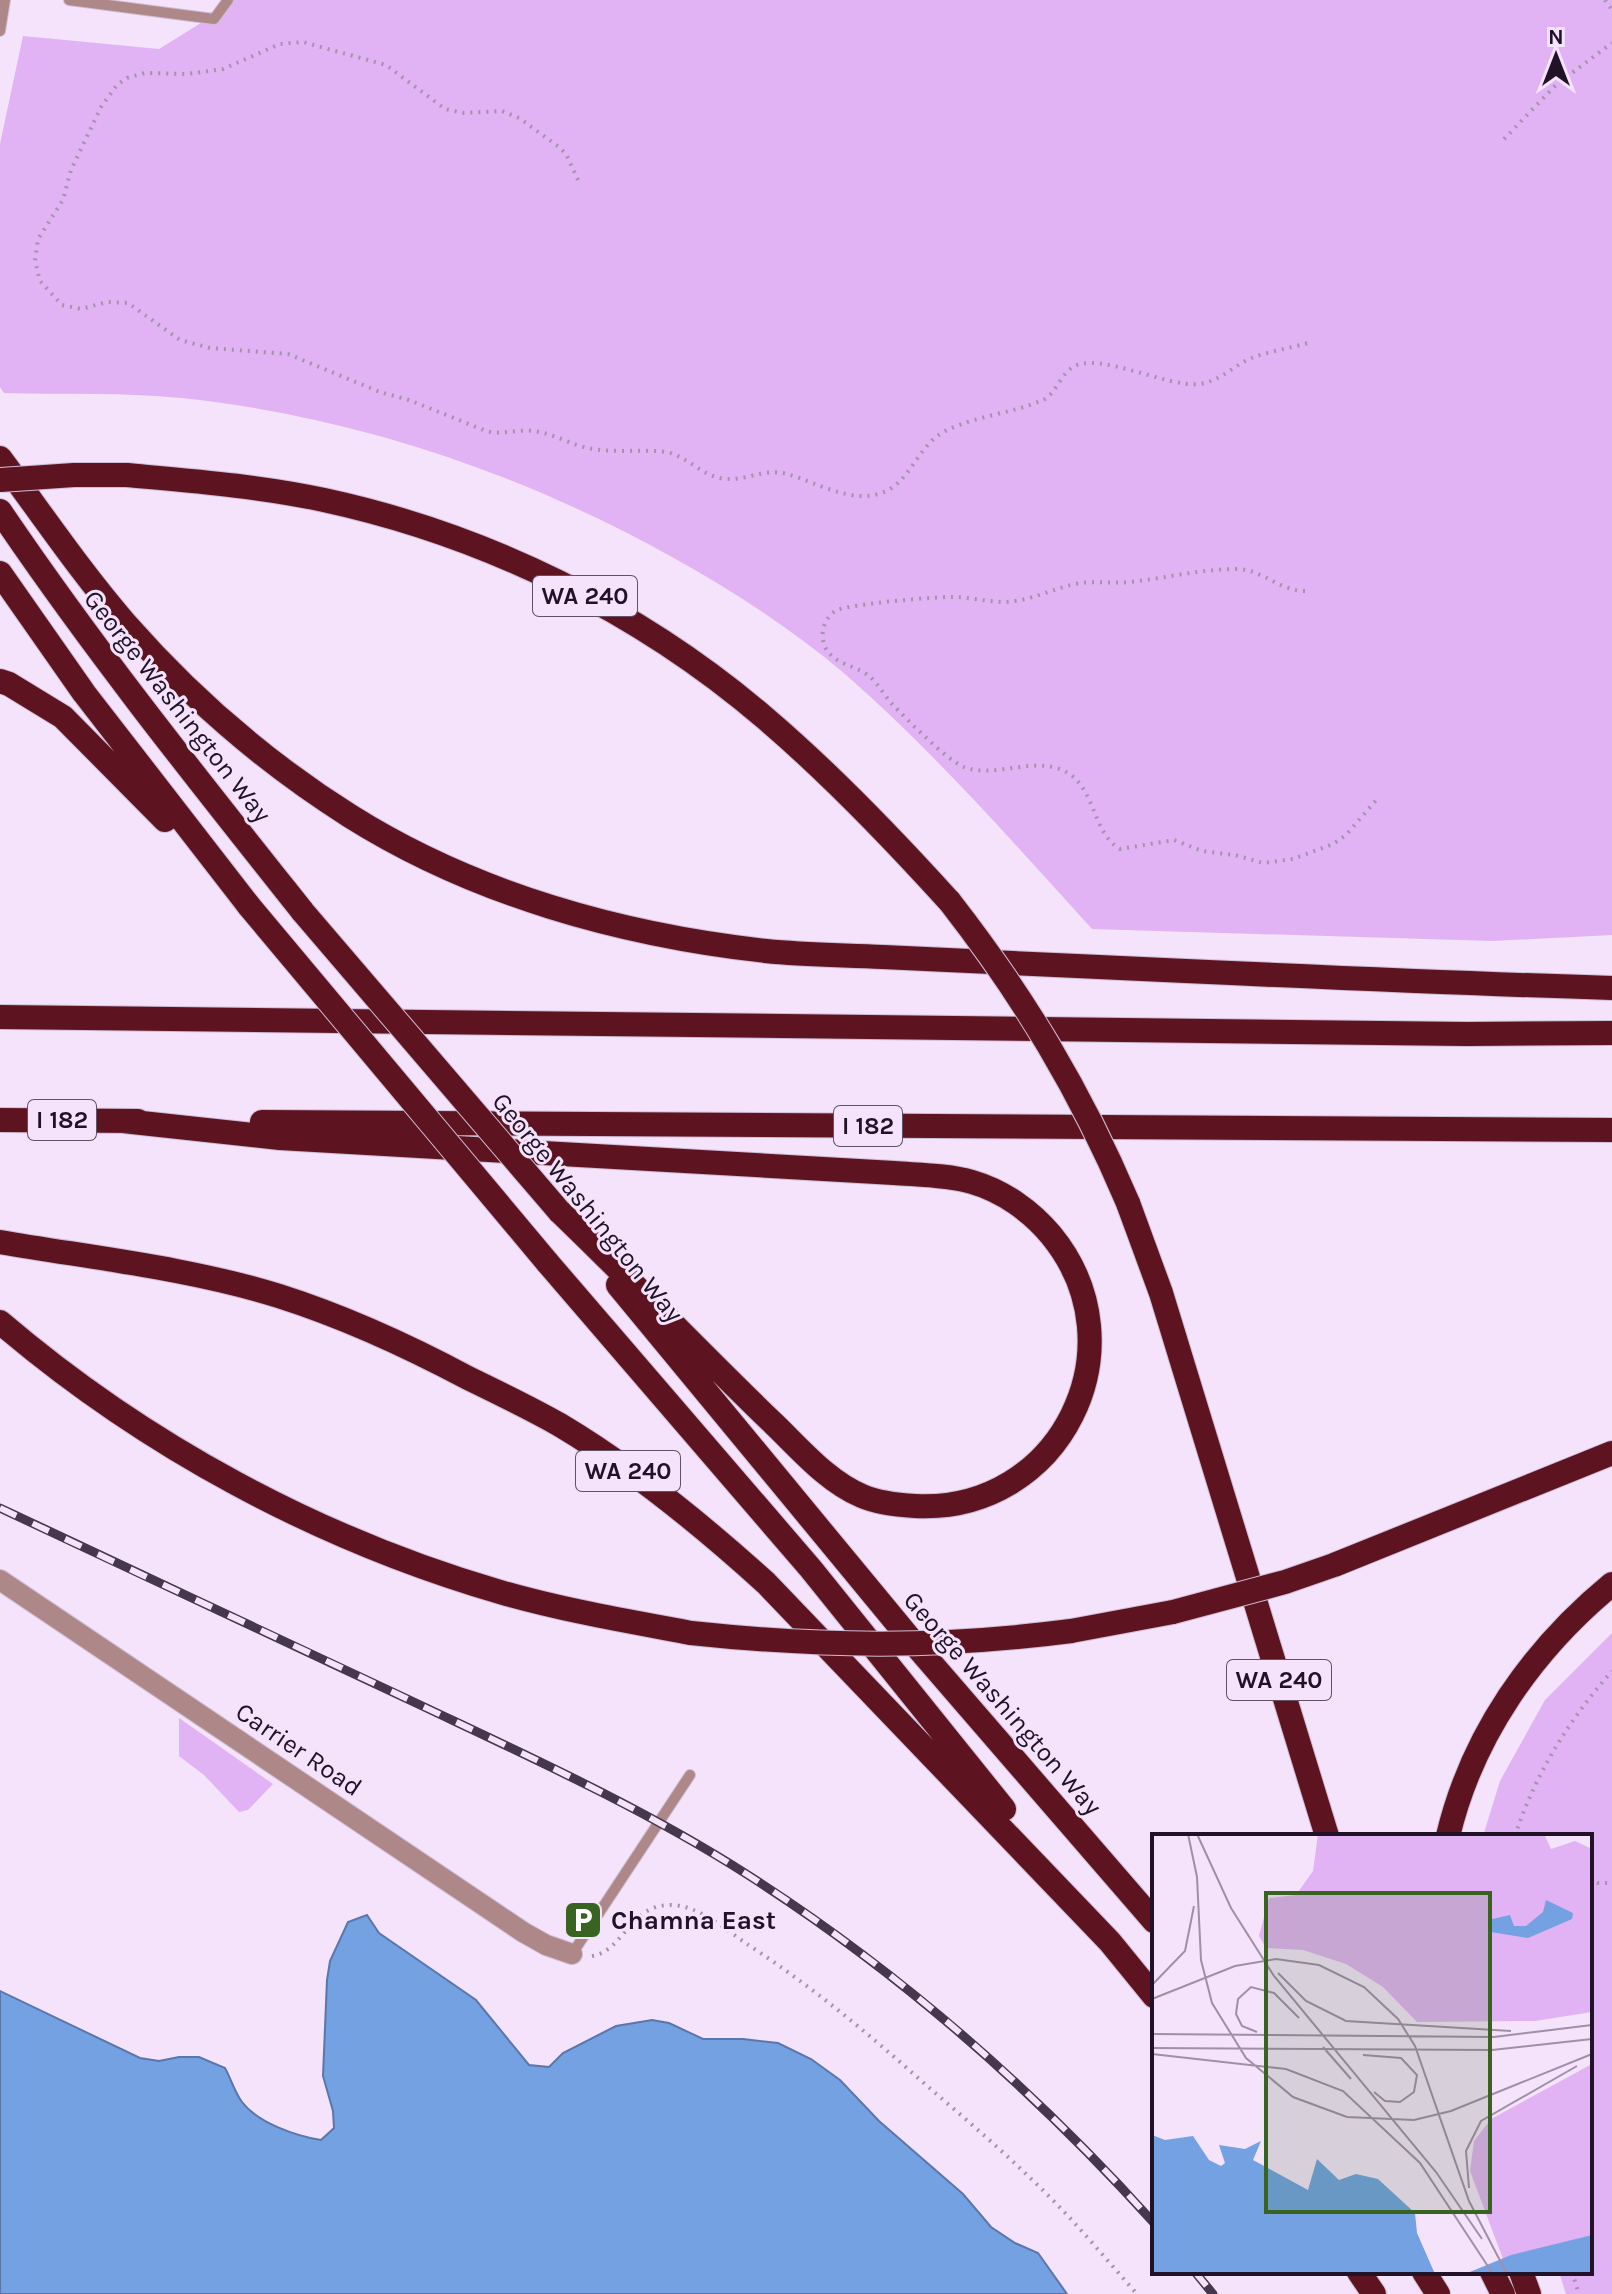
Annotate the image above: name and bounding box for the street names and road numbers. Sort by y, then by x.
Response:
road number: WA 240 [533,576,637,616]
street label: George Washington Way [77,584,278,829]
street label: George Washington Way [485,1086,690,1328]
road number: I 182 [28,1100,96,1140]
road number: I 182 [834,1106,902,1146]
road number: WA 240 [576,1451,680,1491]
street label: George Washington Way [897,1585,1108,1822]
road number: WA 240 [1227,1660,1331,1700]
street label: Carrier Road [230,1696,368,1803]

